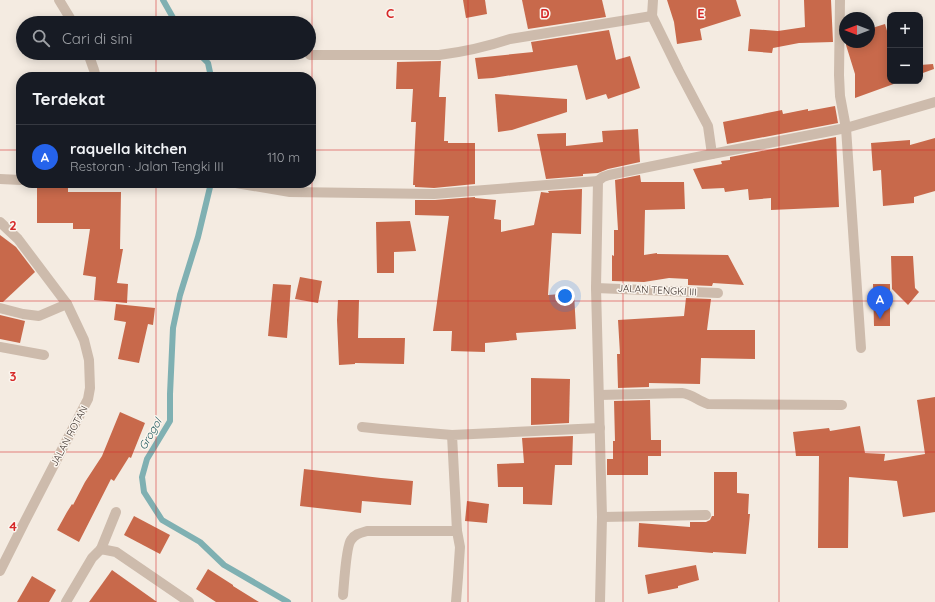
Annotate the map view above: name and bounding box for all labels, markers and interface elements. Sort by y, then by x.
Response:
text: C [386,5,394,21]
text: D [540,5,550,21]
text: E [697,5,705,21]
north arrow [839,12,875,48]
map controls [887,12,923,84]
button: + [887,12,923,48]
search box [16,16,316,60]
icon: search [30,27,52,49]
text: Cari di sini [62,29,133,48]
button: − [887,48,923,84]
text: Terdekat [32,88,106,109]
text: raquella kitchen [70,139,187,158]
text: A [41,149,49,165]
text: 110 m [267,149,300,165]
text: Restoran · Jalan Tengki III [70,158,224,174]
text: 2 [9,217,17,233]
street label: JALAN TENGKI III [617,281,697,299]
your location [555,286,575,306]
pin: A [867,286,893,319]
text: 3 [10,368,17,384]
street label: JALAN ROTAN [47,403,91,469]
water label: Grogol [135,414,165,452]
text: 4 [9,518,17,534]

